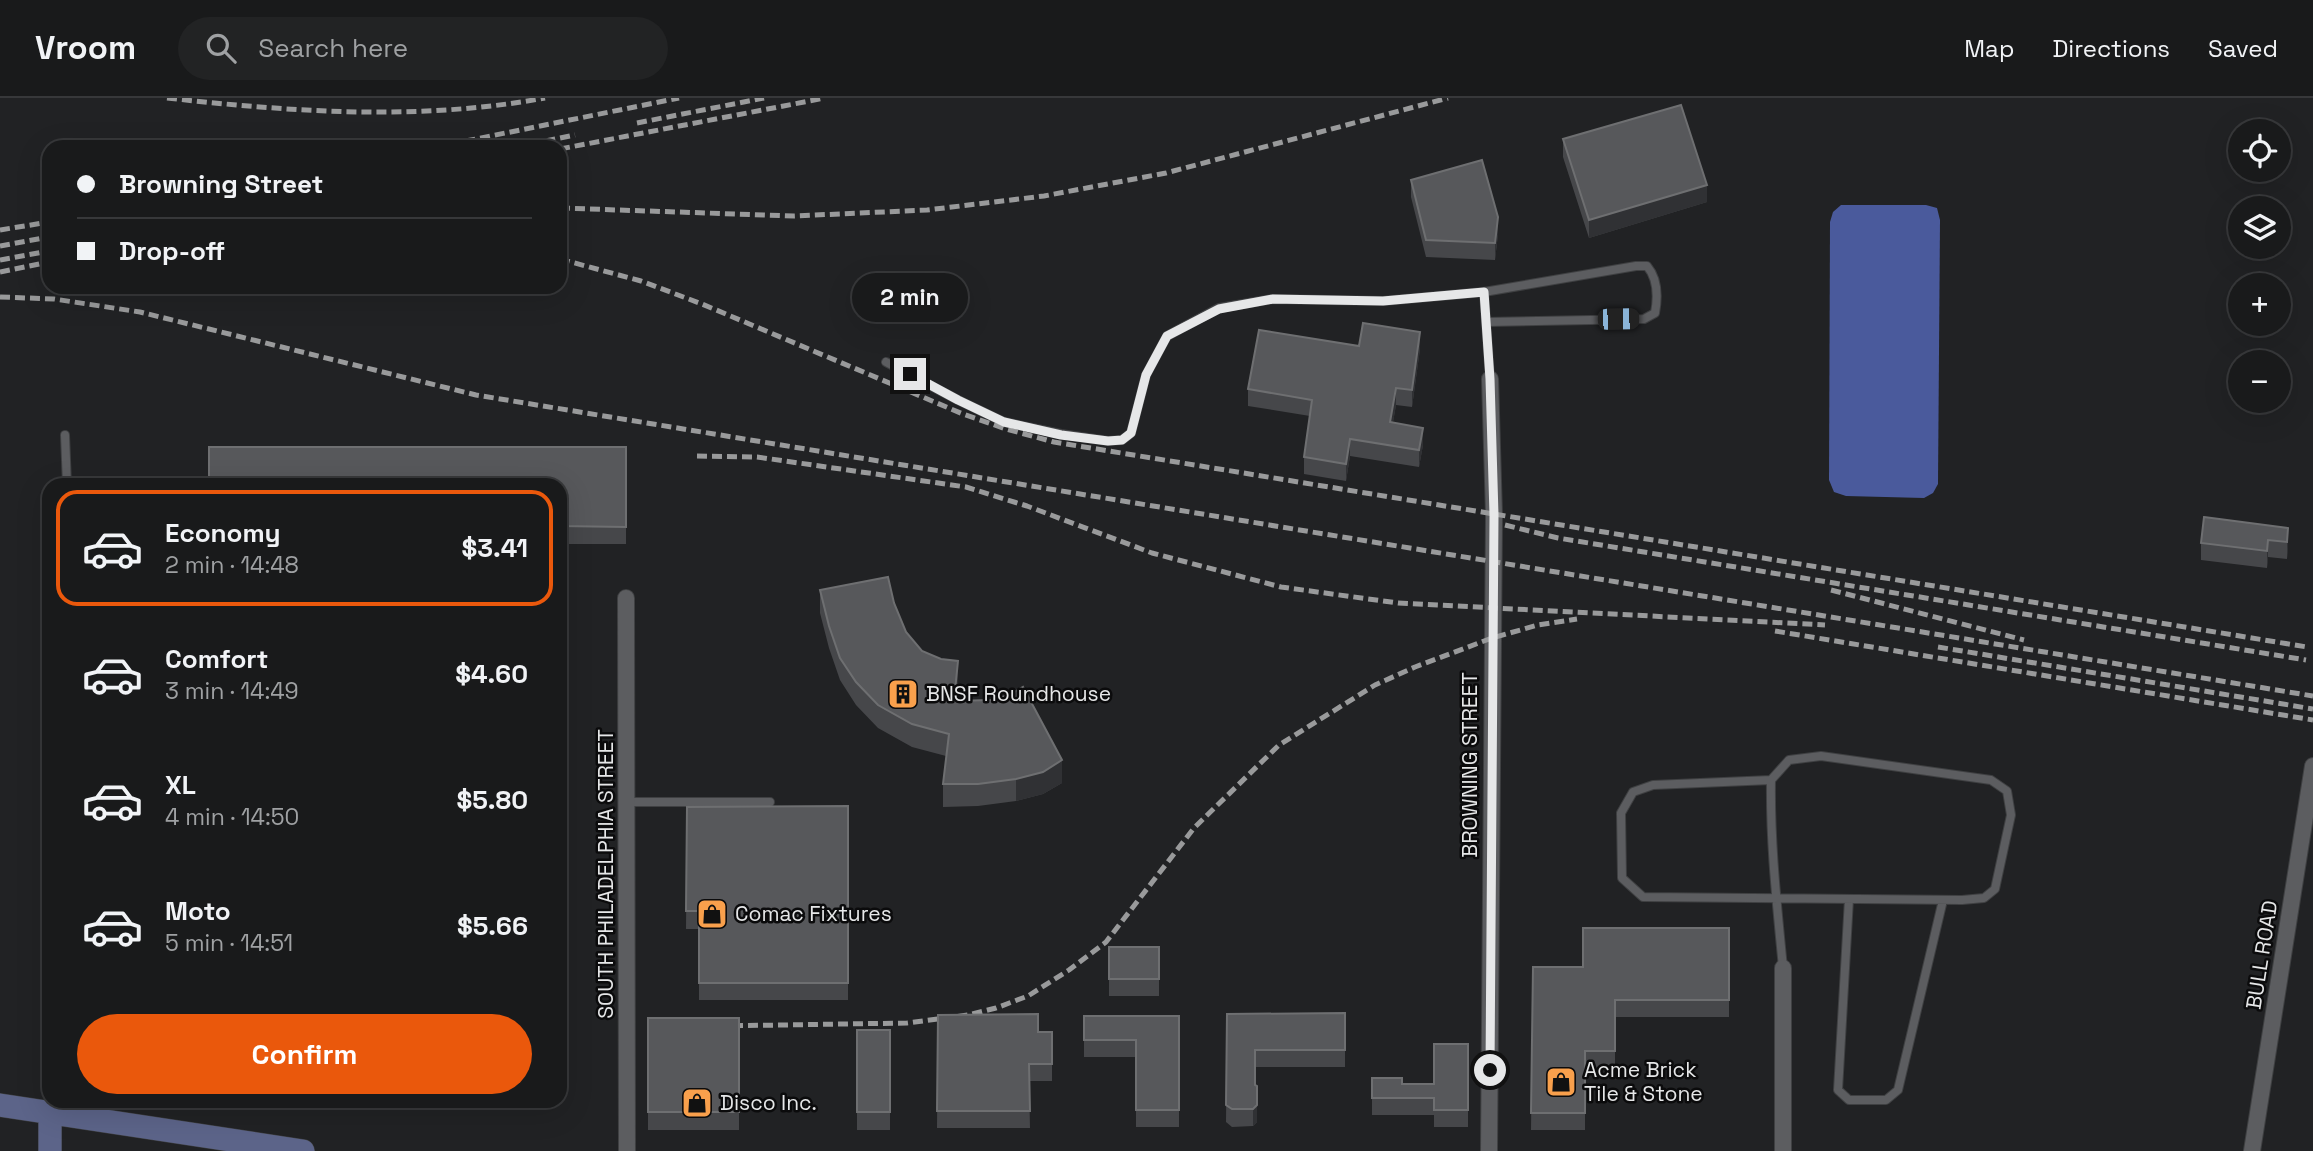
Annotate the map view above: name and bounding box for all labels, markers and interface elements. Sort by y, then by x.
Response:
search box [178,17,668,80]
text: Vroom [35,27,136,69]
icon: search [202,29,240,67]
text: Search here [258,31,408,65]
text: Map [1964,33,2014,64]
text: Directions [2052,33,2170,64]
text: Saved [2208,33,2278,64]
map controls [2228,119,2291,413]
button: locate [2228,119,2291,182]
text: Browning Street [119,167,323,201]
button: layers [2228,196,2291,259]
text: Drop-off [119,234,225,268]
callout: 2 min [852,272,968,322]
button: + [2228,273,2291,336]
text: 2 min [880,282,940,312]
car [1597,308,1640,330]
button: − [2228,350,2291,413]
route end [894,358,926,390]
text: Economy [165,516,281,550]
icon: car [81,517,144,580]
text: $3.41 [461,531,528,565]
text: 2 min · 14:48 [165,550,299,580]
text: Comfort [165,642,268,676]
icon: car [81,643,144,706]
text: $4.60 [455,657,528,691]
street label: BROWNING STREET [1456,672,1483,858]
text: 3 min · 14:49 [165,676,299,706]
building icon: BNSF Roundhouse [886,677,920,711]
place label: BNSF Roundhouse [926,680,1111,707]
street label: SOUTH PHILADELPHIA STREET [592,729,619,1019]
text: XL [165,768,196,802]
icon: car [81,769,144,832]
text: $5.80 [456,783,528,817]
text: 4 min · 14:50 [165,802,299,832]
text: Moto [165,894,231,928]
icon: car [81,895,144,958]
shop icon: Comac Fixtures [695,897,729,931]
street label: BULL ROAD [2240,899,2283,1011]
place label: Comac Fixtures [735,900,892,927]
text: $5.66 [457,909,528,943]
text: 5 min · 14:51 [165,928,293,958]
button: Confirm [77,1014,532,1094]
route start [1474,1054,1506,1086]
place label: Acme Brick Tile & Stone [1584,1056,1703,1107]
shop icon: Acme Brick Tile & Stone [1544,1065,1578,1099]
shop icon: Disco Inc. [680,1086,714,1120]
place label: Disco Inc. [720,1089,817,1116]

